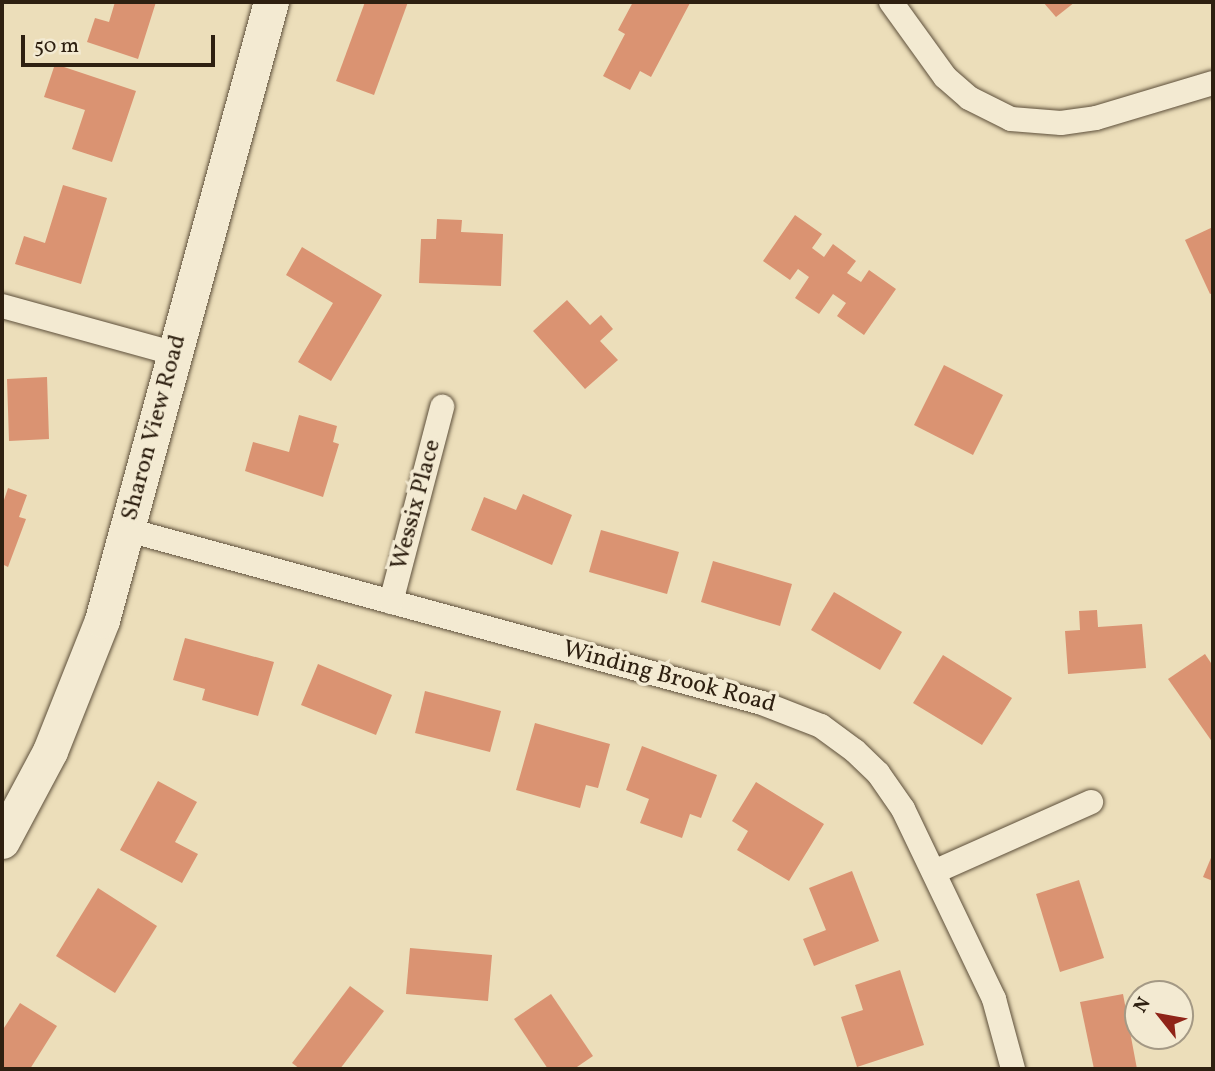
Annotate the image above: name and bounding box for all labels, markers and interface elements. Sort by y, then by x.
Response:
scale bar [24,21,219,65]
text: 50 m [34,32,79,61]
street label: Sharon View Road [116,331,194,525]
street label: Wessix Place [386,437,448,573]
street label: Winding Brook Road [559,636,779,720]
north arrow [1124,980,1194,1050]
text: N [1128,993,1157,1018]

